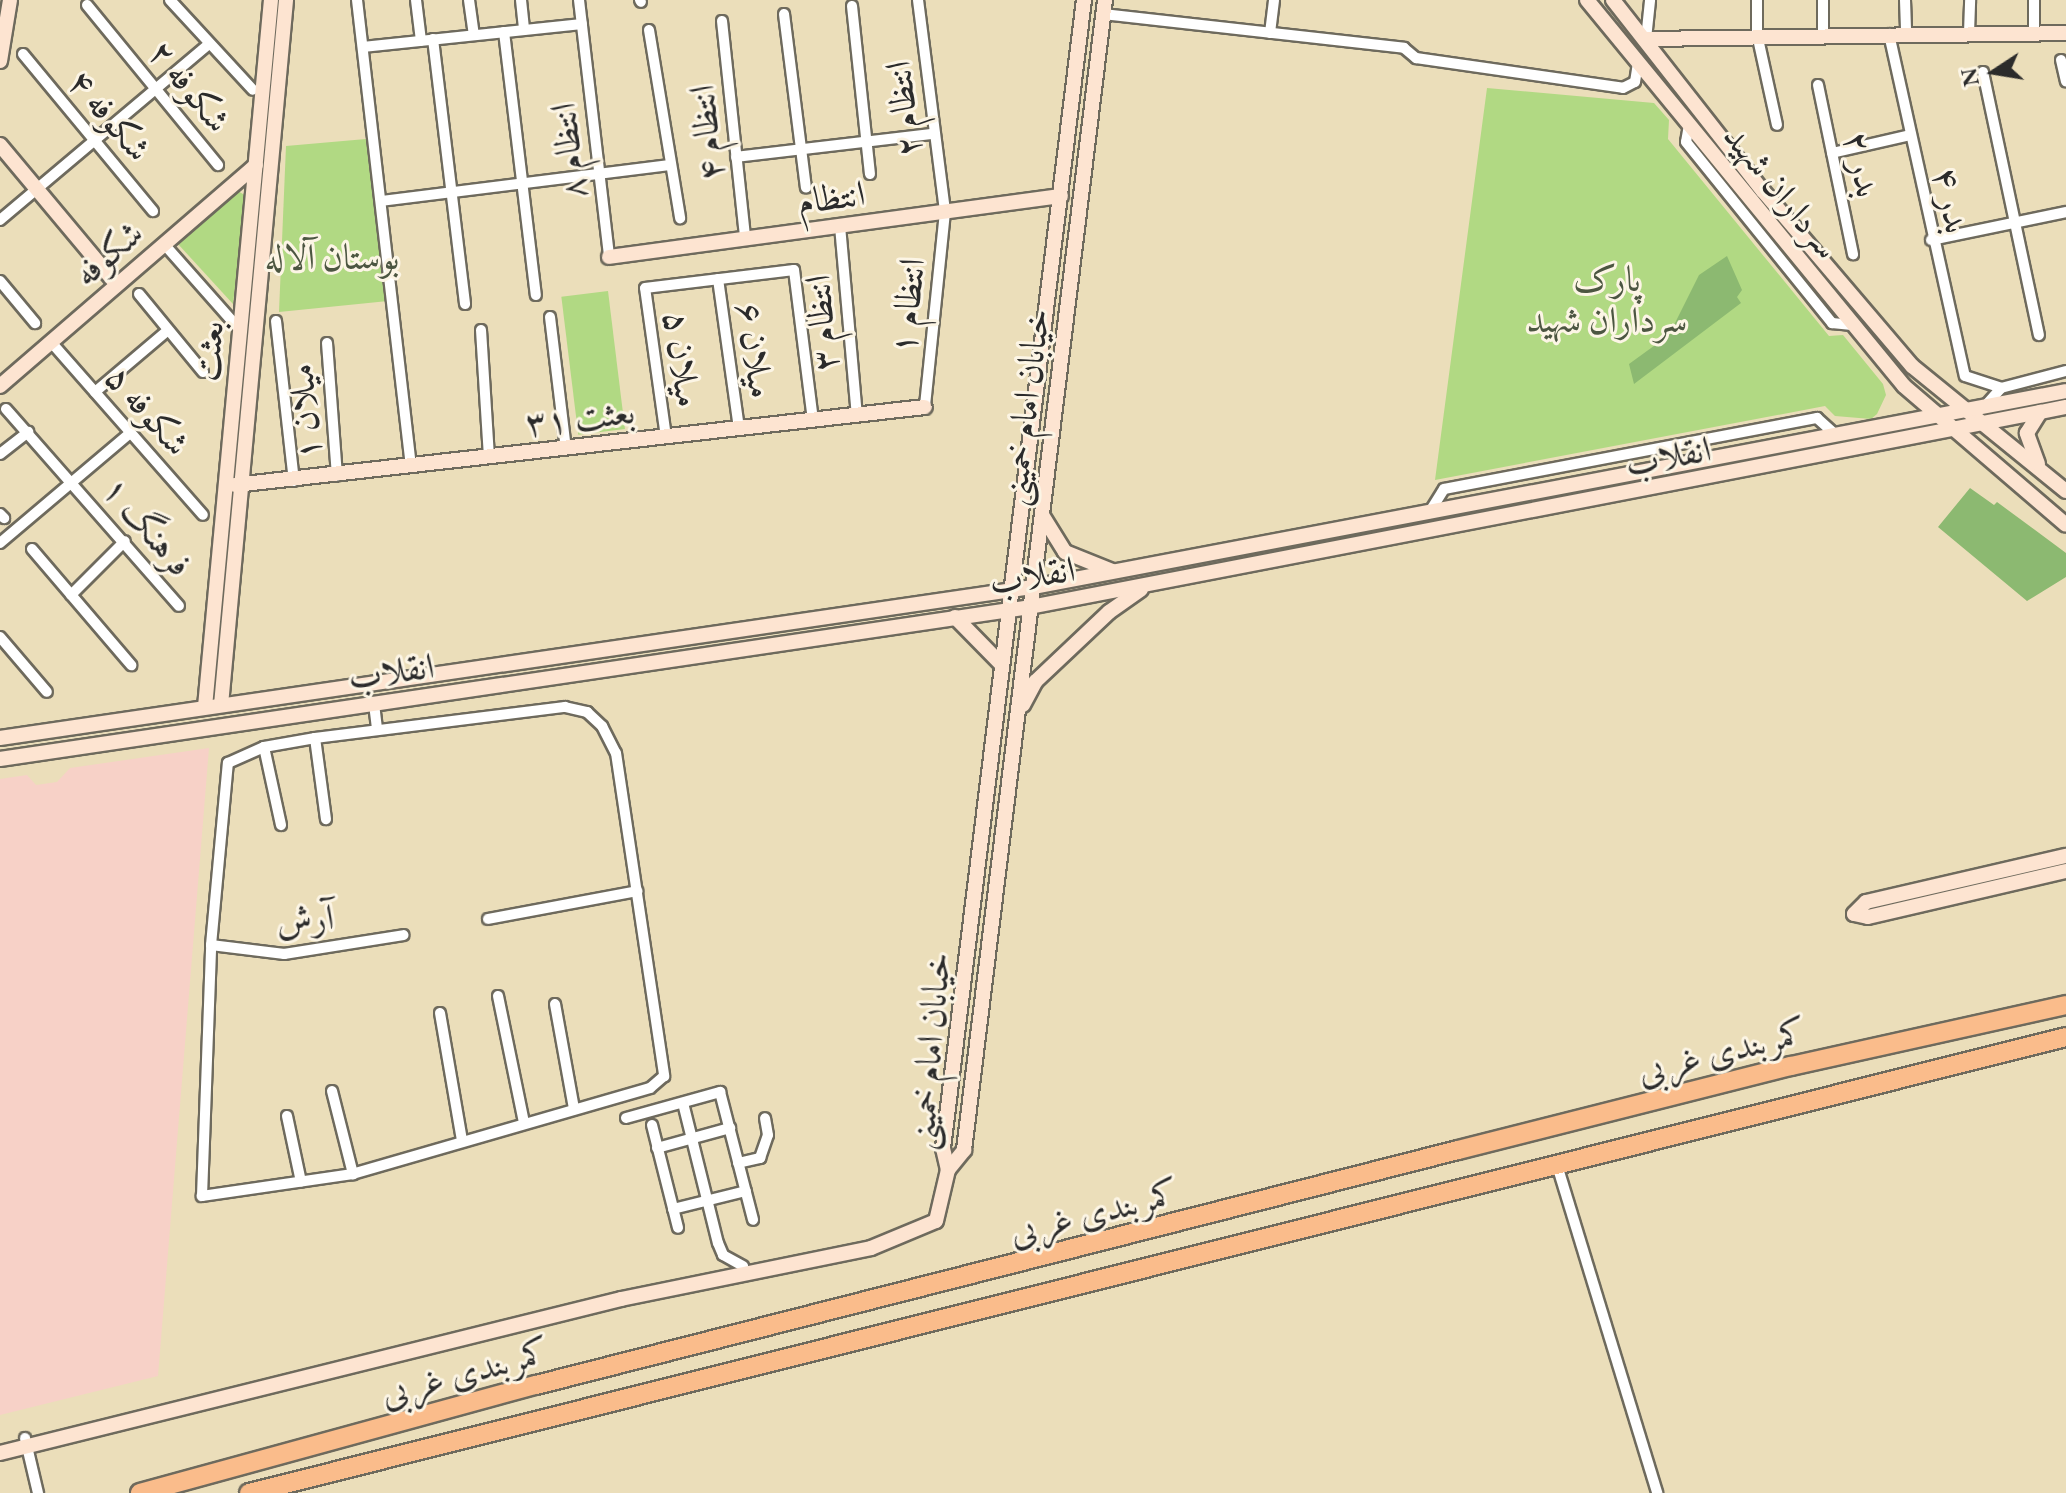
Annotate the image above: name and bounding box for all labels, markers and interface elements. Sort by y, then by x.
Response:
street label: شکوفه ۲ [140,31,240,141]
north arrow [1954,32,2034,112]
street label: انتظام ۲ [876,59,930,159]
street label: شکوفه ۴ [59,60,161,170]
text: N [1954,65,1986,89]
street label: انتظام ۴ [679,83,733,183]
street label: انتظام ۸ [541,101,595,201]
street label: سرداران شهید [1715,115,1849,267]
street label: بدر ۲ [1835,127,1891,201]
street label: بدر ۴ [1924,163,1980,237]
street label: انتظام [794,171,868,223]
street label: شکوفه [64,211,152,295]
park label: بوستان آلاله [264,235,400,279]
street label: انتظام ۱ [880,256,934,356]
park label: پارک سرداران شهید [1527,256,1687,341]
street label: انتظام ۳ [795,273,847,373]
street label: میلان ۶ [728,299,784,401]
street label: خیابان امام خمینی [991,306,1059,508]
street label: میلان ۵ [655,308,711,410]
street label: بعثت [184,319,232,383]
street label: شکوفه ۵ [97,356,199,464]
street label: میلان ۱ [278,362,330,462]
street label: بعثت ۳۱ [523,389,637,445]
street label: انقلاب [1621,427,1715,485]
street label: فرهنگ ۱ [94,467,202,585]
street label: انقلاب [986,547,1078,603]
street label: انقلاب [345,644,437,698]
street label: آرش [274,895,336,943]
street label: خیابان امام خمینی [899,950,959,1152]
street label: کمربندی غربی [1633,1009,1811,1093]
street label: کمربندی غربی [1005,1170,1183,1254]
street label: کمربندی غربی [376,1329,554,1415]

